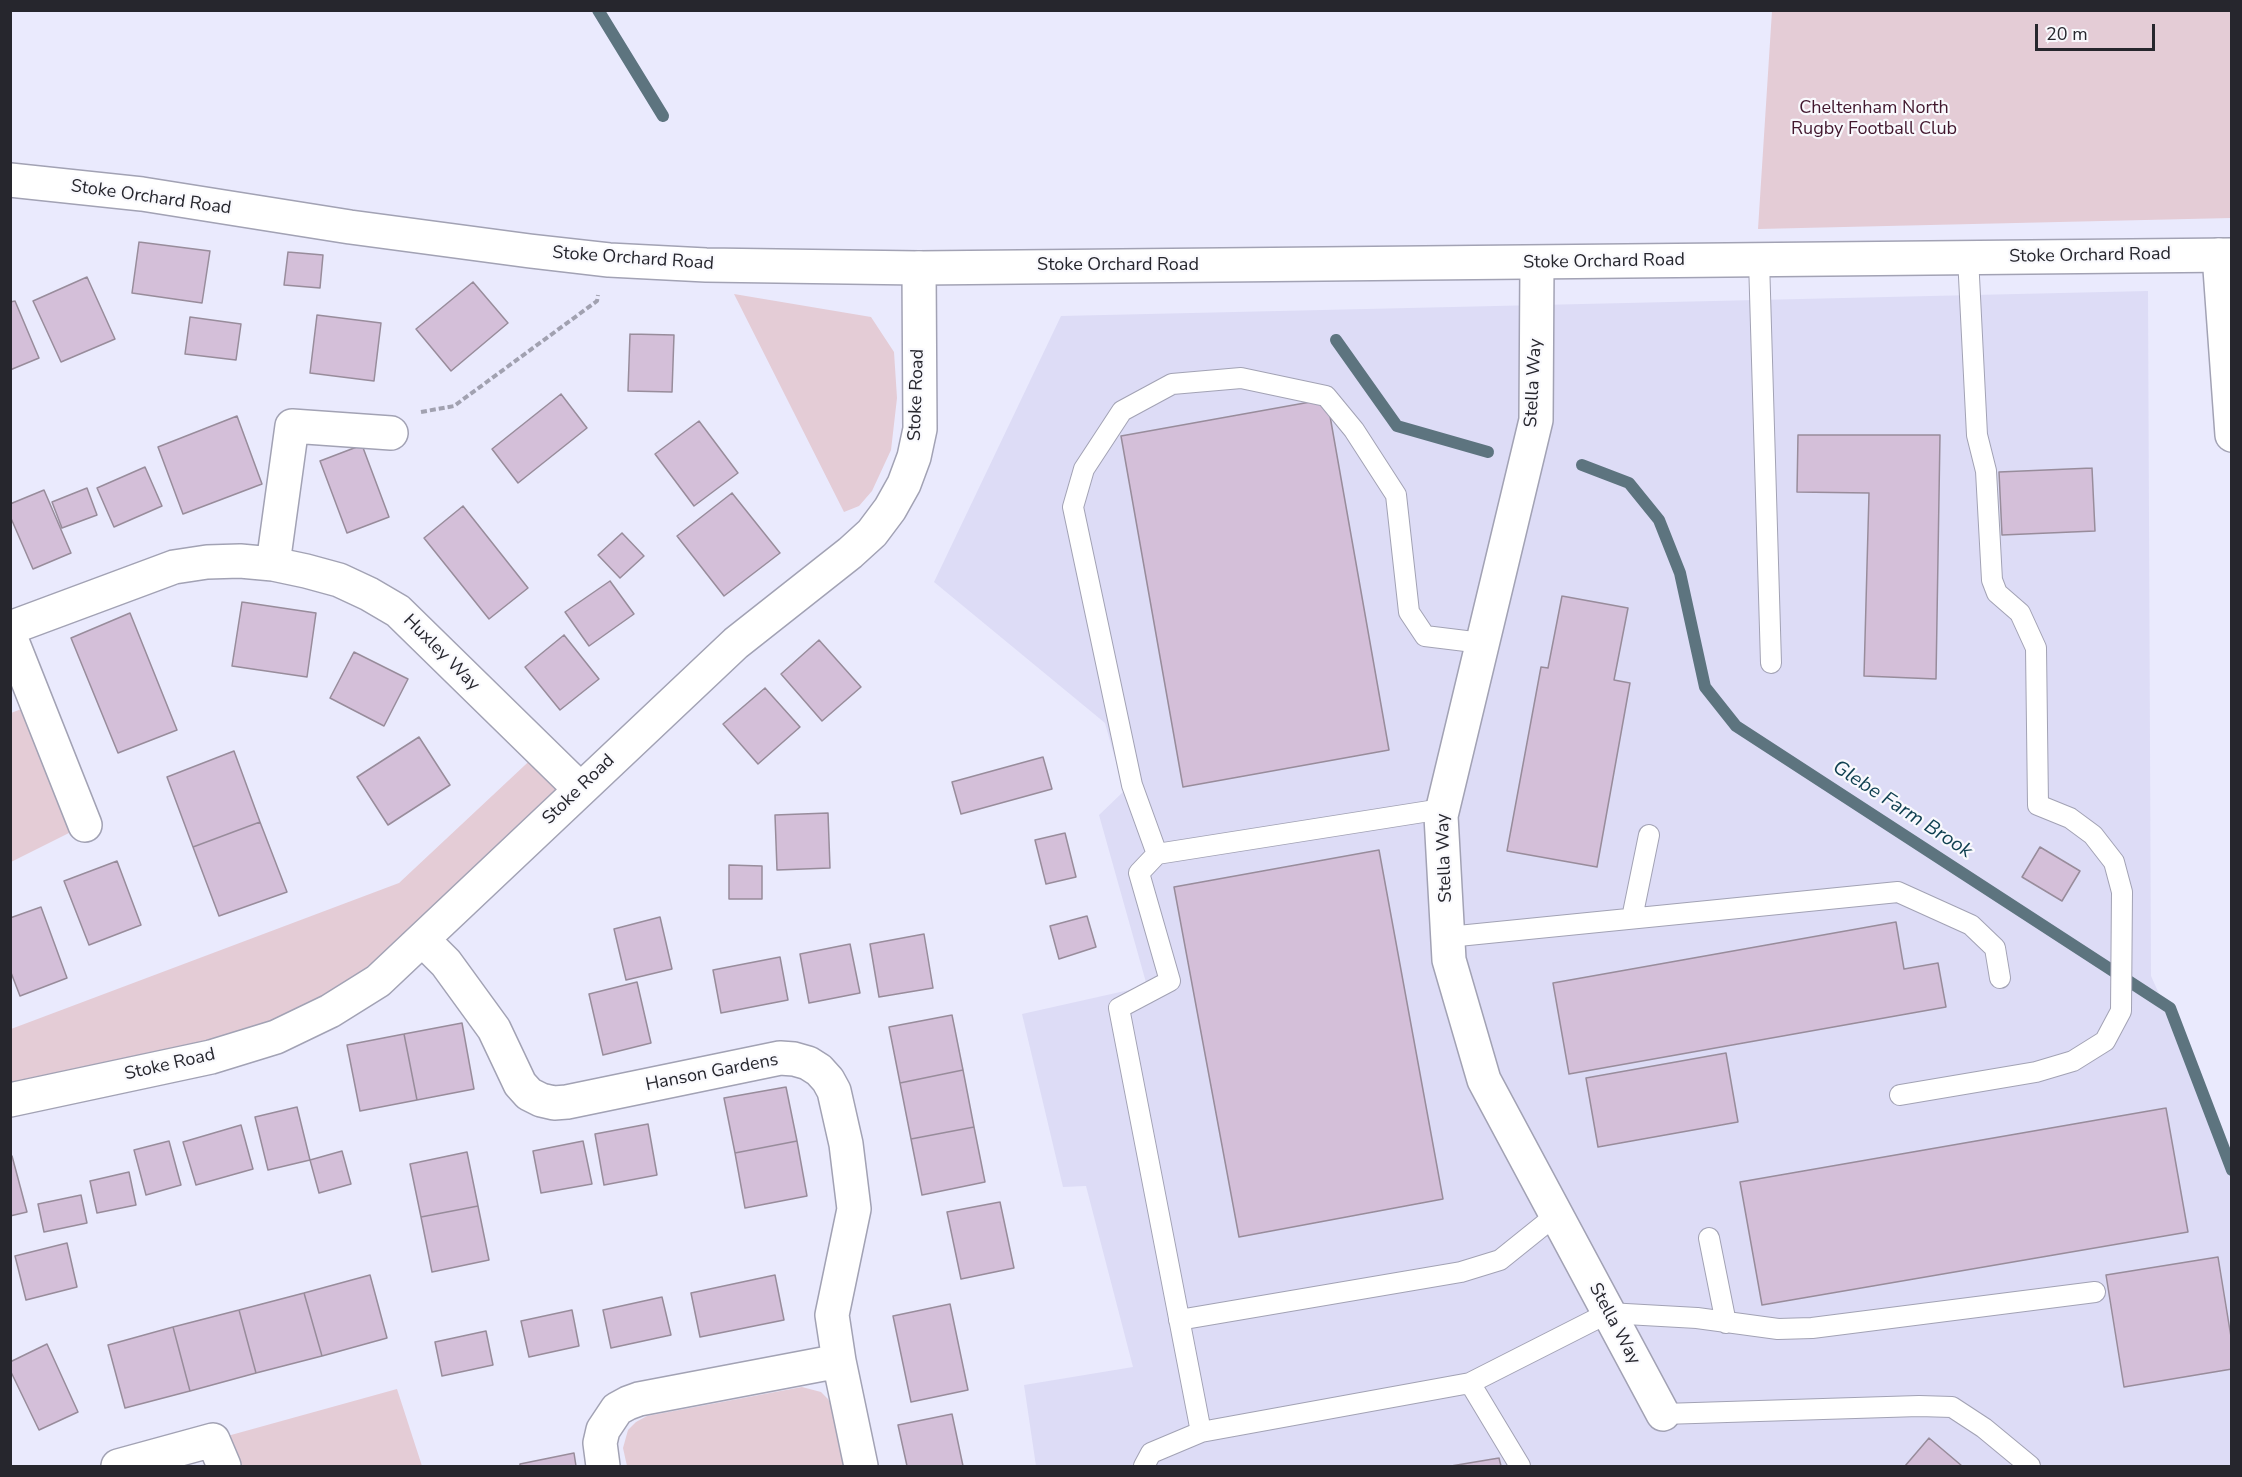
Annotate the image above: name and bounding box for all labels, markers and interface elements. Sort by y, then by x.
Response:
scale bar [2038,12,2158,50]
text: 20 m [2046,22,2088,46]
park label: Cheltenham North Rugby Football Club [1791,98,1957,140]
street label: Stoke Orchard Road [69,176,233,220]
street label: Stoke Orchard Road [552,243,714,275]
street label: Stoke Orchard Road [2009,244,2171,268]
street label: Stoke Orchard Road [1523,250,1685,274]
street label: Stoke Orchard Road [1037,255,1199,277]
street label: Stella Way [1521,338,1547,428]
street label: Stoke Road [905,349,929,441]
street label: Huxley Way [398,610,484,696]
street label: Stoke Road [538,750,620,830]
water label: Glebe Farm Brook [1828,756,1976,864]
street label: Stella Way [1433,813,1457,903]
street label: Stoke Road [123,1044,217,1086]
street label: Hanson Gardens [644,1050,780,1096]
street label: Stella Way [1584,1280,1644,1368]

